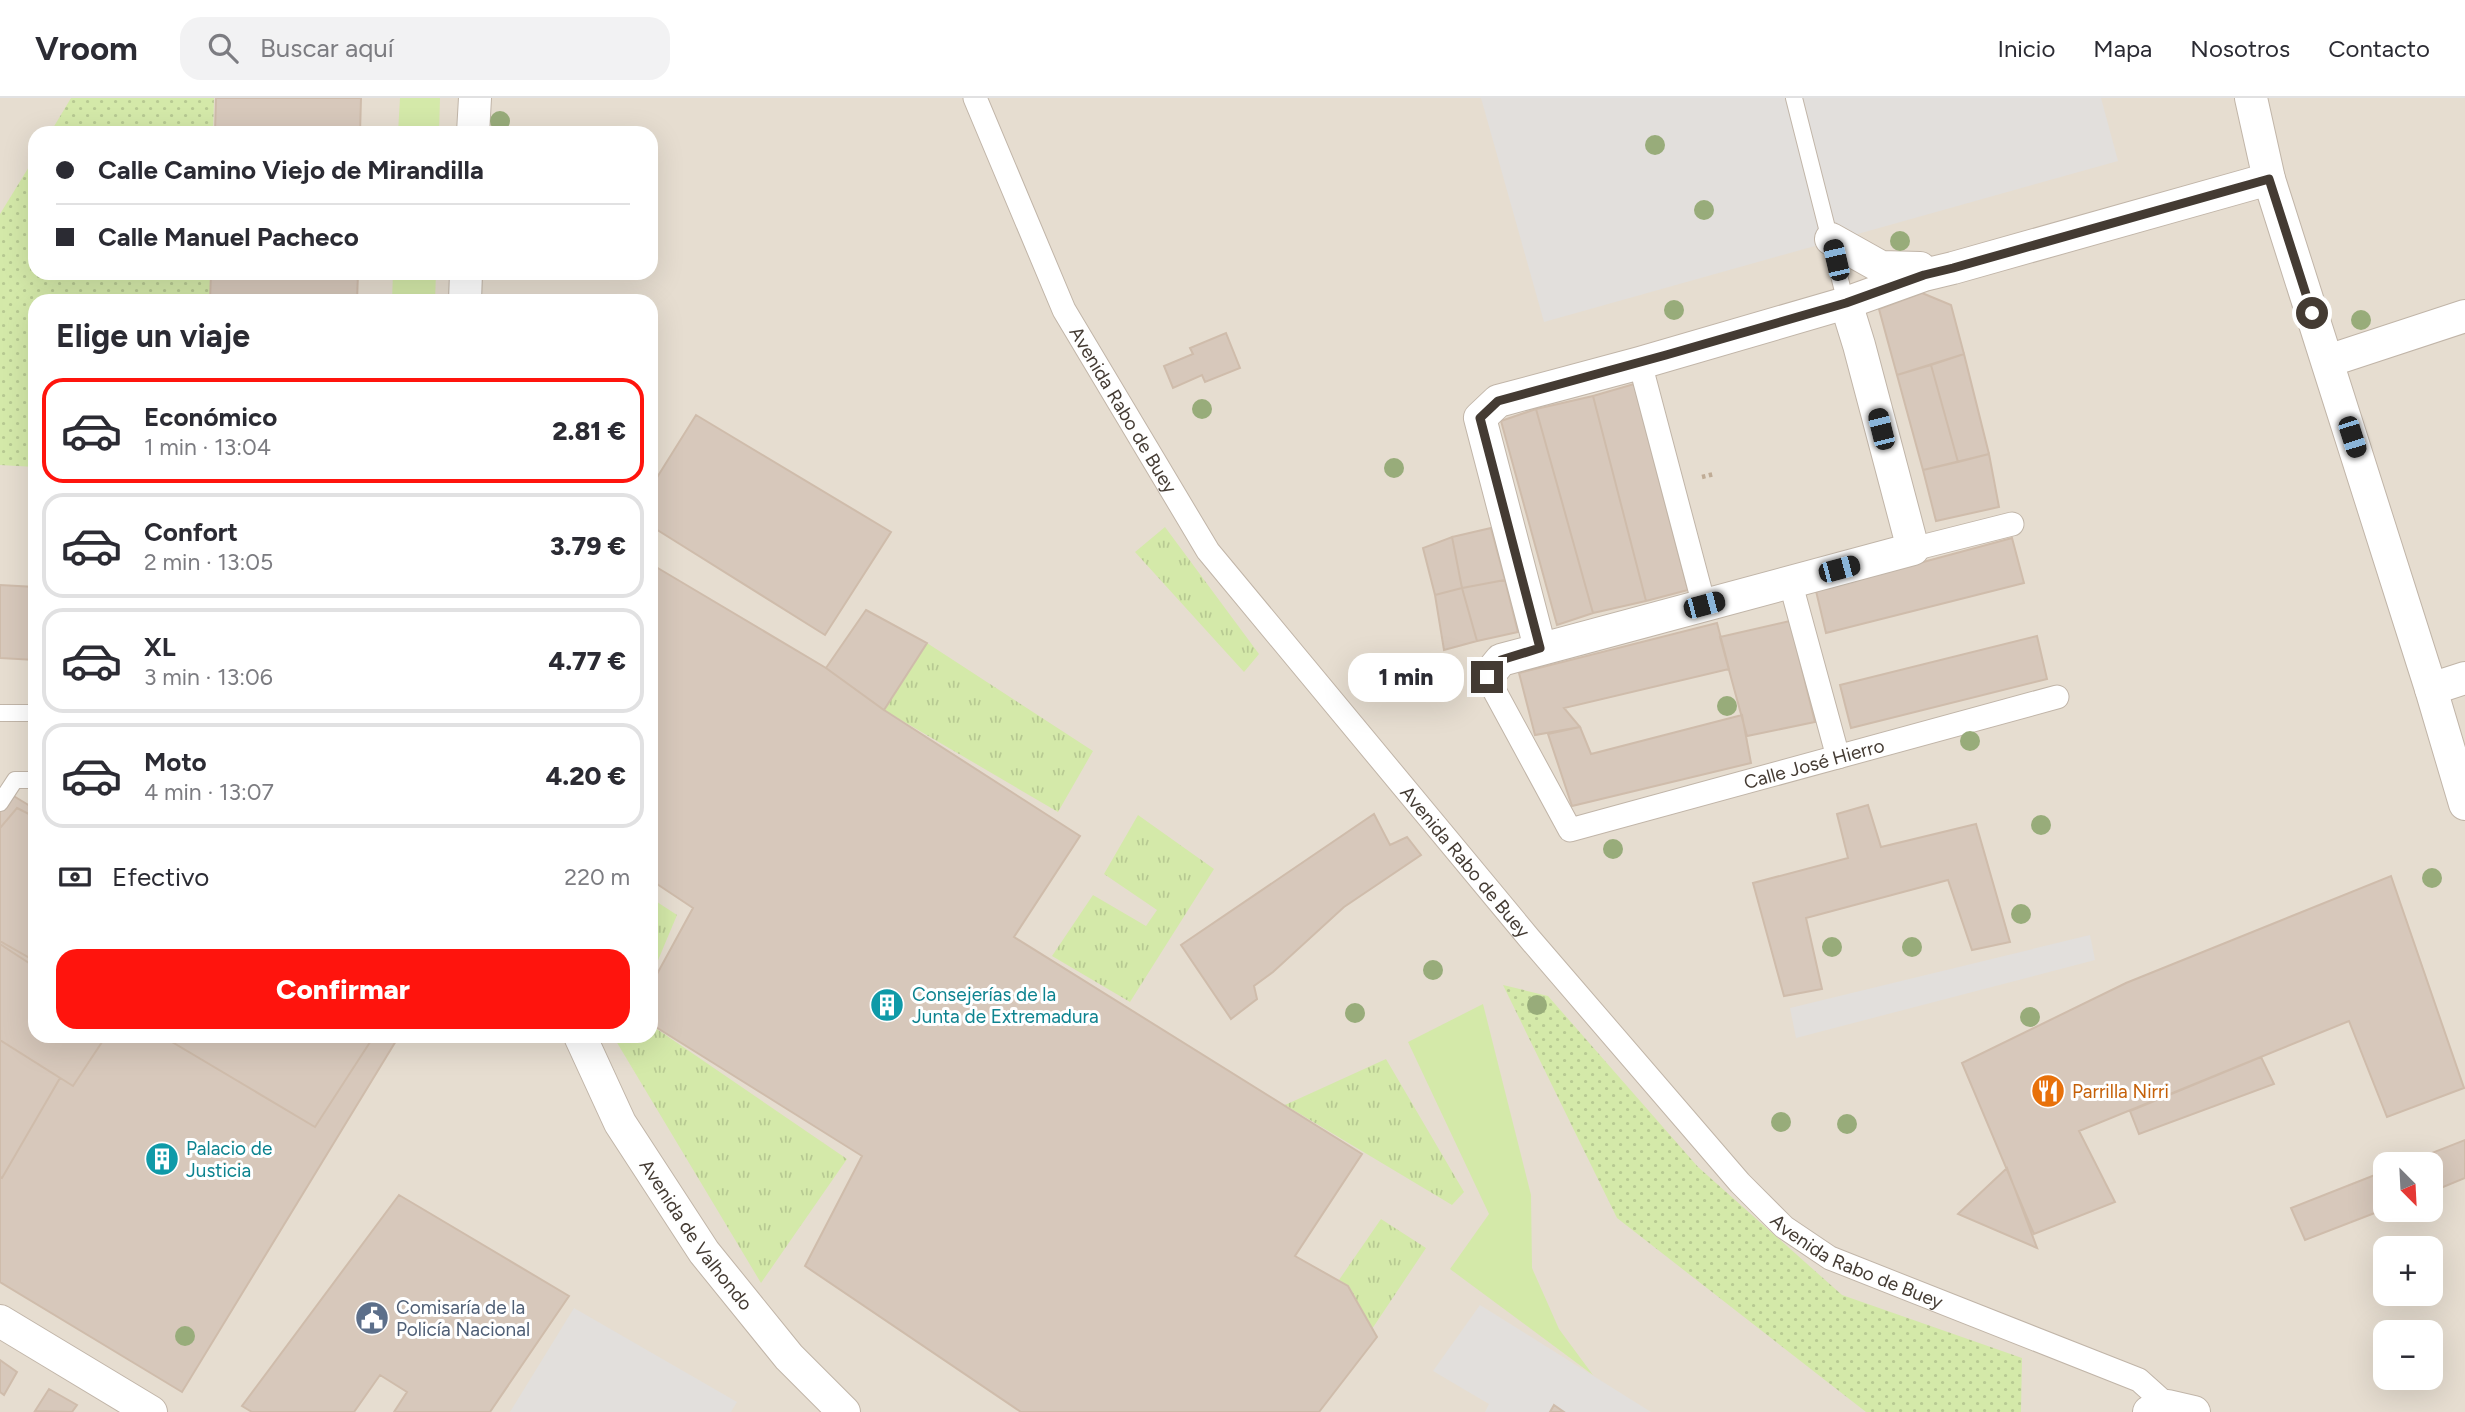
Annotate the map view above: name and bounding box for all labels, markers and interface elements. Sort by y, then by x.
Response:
search box [180,17,670,80]
text: Vroom [35,29,138,68]
icon: search [204,29,242,67]
text: Buscar aquí [260,32,394,64]
text: Inicio [1997,34,2055,63]
text: Mapa [2093,34,2152,63]
text: Nosotros [2190,34,2290,63]
text: Contacto [2328,34,2430,63]
text: Calle Camino Viejo de Mirandilla [98,154,484,186]
text: Calle Manuel Pacheco [98,221,359,253]
car [1822,237,1851,283]
route start [2296,297,2328,329]
text: Elige un viaje [56,317,250,355]
street label: Avenida Rabo de Buey [1064,322,1182,497]
icon: car [60,399,123,462]
text: Económico [144,401,277,433]
car [1866,406,1897,452]
car [2336,414,2369,460]
text: 2.81 € [552,415,626,447]
text: 1 min · 13:04 [144,433,271,461]
icon: car [60,514,123,577]
text: Confort [144,516,238,548]
text: 3.79 € [550,530,626,562]
text: 2 min · 13:05 [144,548,273,576]
car [1816,553,1863,585]
car [1681,589,1728,621]
icon: car [60,629,123,692]
text: XL [144,631,176,663]
text: 4.77 € [549,645,626,677]
callout: 1 min [1347,652,1462,702]
route end [1471,661,1503,693]
text: 3 min · 13:06 [144,663,273,691]
text: 1 min [1379,663,1433,691]
street label: Calle José Hierro [1741,734,1887,794]
icon: car [60,744,123,807]
text: Moto [144,746,207,778]
text: 4.20 € [546,760,626,792]
text: 4 min · 13:07 [144,778,274,806]
street label: Avenida Rabo de Buey [1396,781,1535,942]
icon: cash [56,858,94,896]
text: Efectivo [112,861,209,893]
text: 220 m [564,863,630,891]
button: Confirmar [56,949,630,1029]
place label: Consejerías de la Junta de Extremadura [912,983,1099,1028]
building icon: Consejerías de la Junta de Extremadura [868,986,906,1024]
restaurant icon: Parrilla Nirri [2029,1072,2067,1110]
place label: Parrilla Nirri [2072,1080,2169,1103]
place label: Palacio de Justicia [186,1137,272,1182]
building icon: Palacio de Justicia [143,1140,181,1178]
north arrow [2373,1152,2443,1222]
map controls [2373,1152,2443,1390]
street label: Avenida de Valhondo [635,1155,757,1315]
street label: Avenida Rabo de Buey [1765,1209,1946,1313]
button: + [2373,1236,2443,1306]
place label: Comisaría de la Policía Nacional [396,1296,530,1341]
public building icon: Comisaría de la Policía Nacional [353,1299,391,1337]
button: − [2373,1320,2443,1390]

